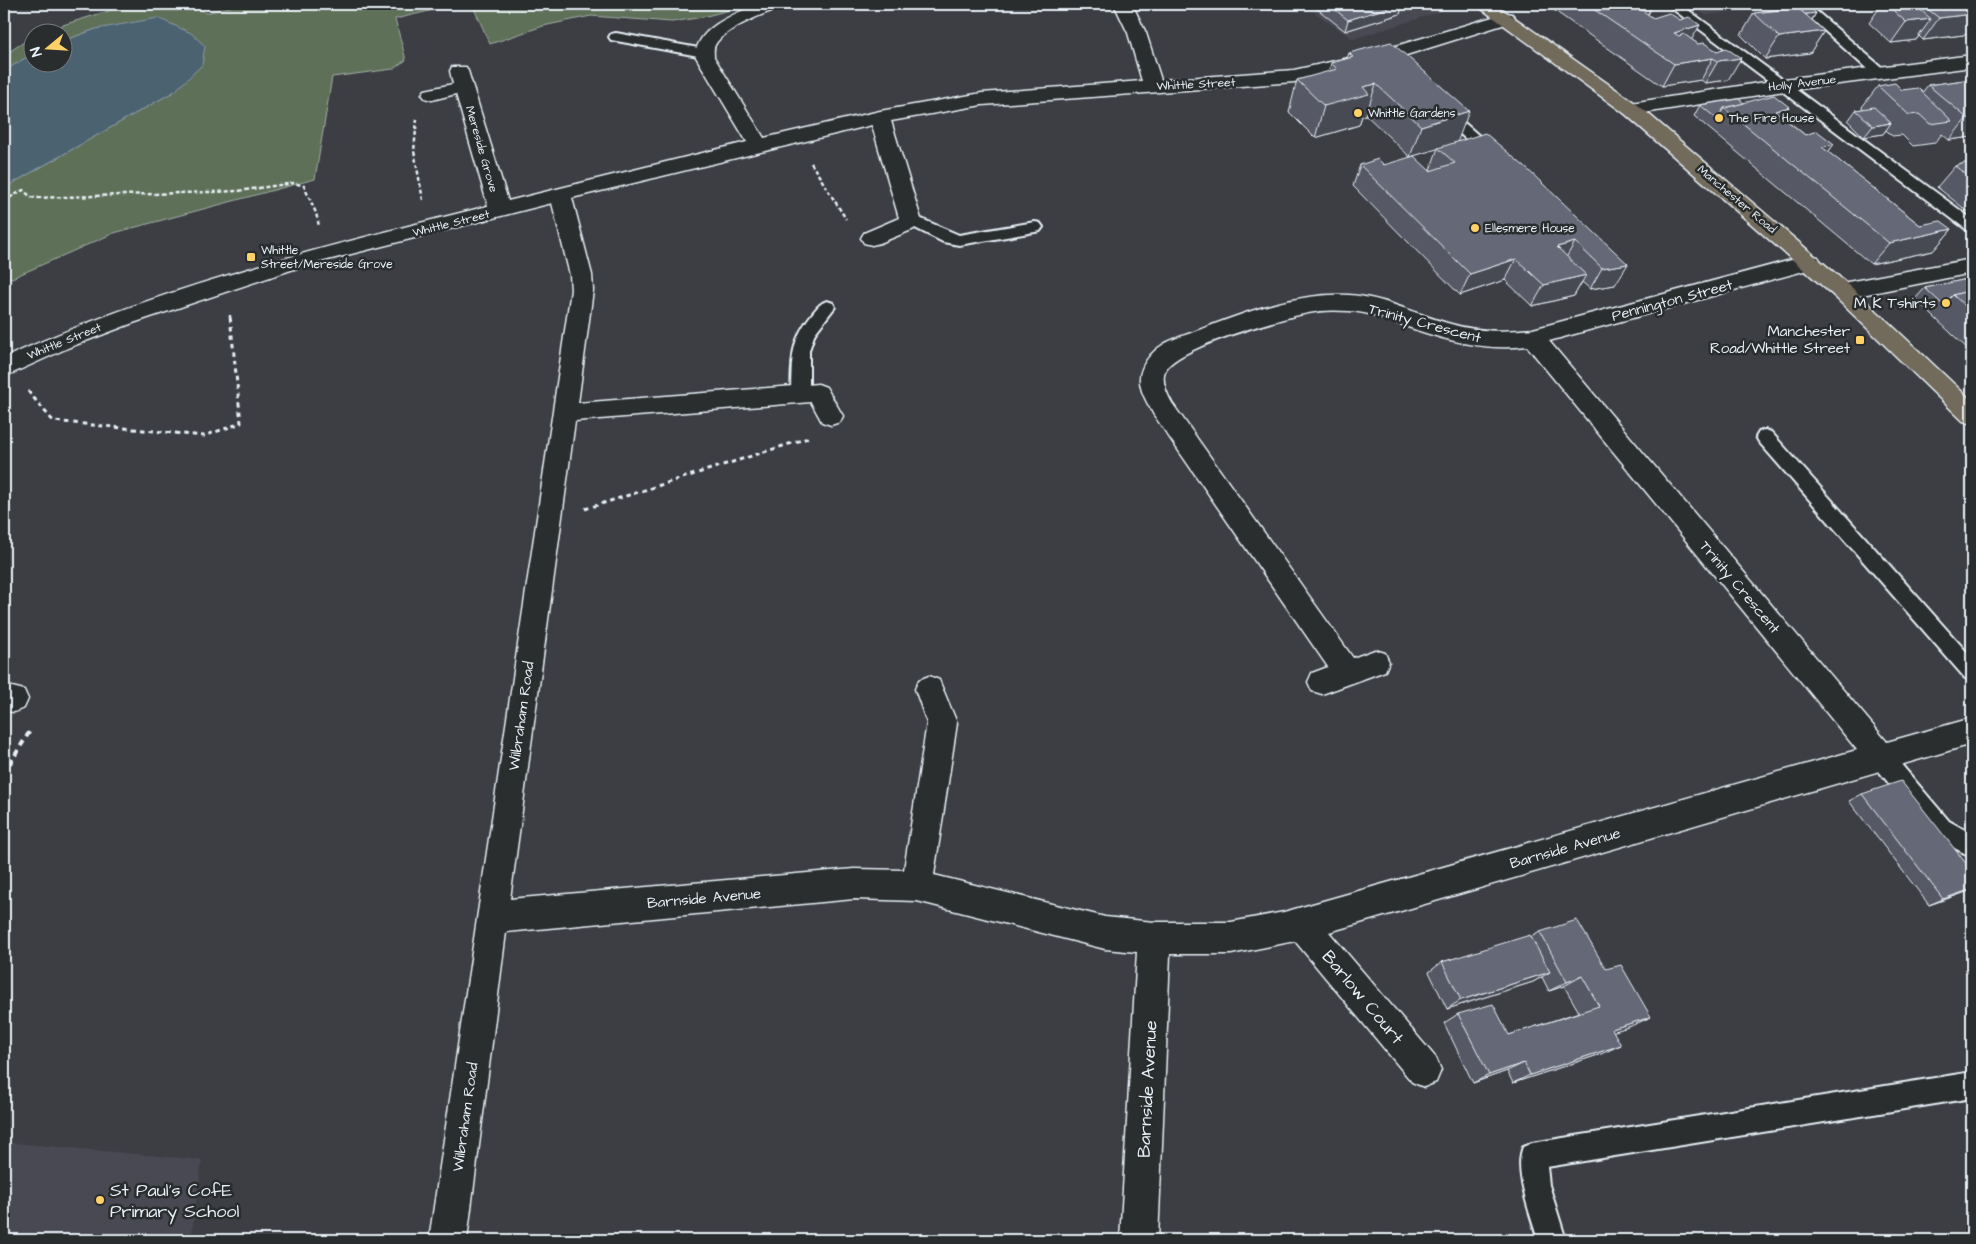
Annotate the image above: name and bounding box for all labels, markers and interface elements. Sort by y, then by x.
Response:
north arrow [22,22,72,72]
text: N [26,44,47,59]
street label: Holly Avenue [1767,71,1838,97]
street label: Whittle Street [1156,74,1236,95]
street label: Mereside Grove [461,104,502,195]
place label: Whittle Gardens [1368,105,1456,122]
marker: Whittle Gardens [1352,107,1364,119]
place label: The Fire House [1729,110,1815,127]
marker: The Fire House [1713,112,1725,124]
street label: Manchester Road [1694,161,1780,238]
street label: Whittle Street [411,206,492,241]
place label: Ellesmere House [1485,220,1575,237]
marker: Ellesmere House [1469,222,1481,234]
place label: Whittle Street/Mereside Grove [261,242,393,273]
marker: Whittle Street/Mereside Grove [245,251,257,263]
street label: Pennington Street [1609,274,1735,328]
place label: M K Tshirts [1854,293,1936,314]
marker: M K Tshirts [1940,297,1952,309]
street label: Trinity Crescent [1366,298,1483,350]
street label: Whittle Street [24,319,104,364]
place label: Manchester Road/Whittle Street [1710,321,1850,359]
marker: Manchester Road/Whittle Street [1854,334,1866,346]
street label: Trinity Crescent [1694,536,1785,639]
street label: Wilbraham Road [503,660,540,772]
street label: Barnside Avenue [1507,823,1623,874]
street label: Barnside Avenue [646,883,762,914]
street label: Barlow Court [1316,945,1410,1050]
street label: Barnside Avenue [1131,1020,1164,1158]
street label: Wilbraham Road [447,1061,484,1173]
place label: St Paul's CofE Primary School [110,1178,239,1225]
marker: St Paul's CofE Primary School [94,1194,106,1206]

